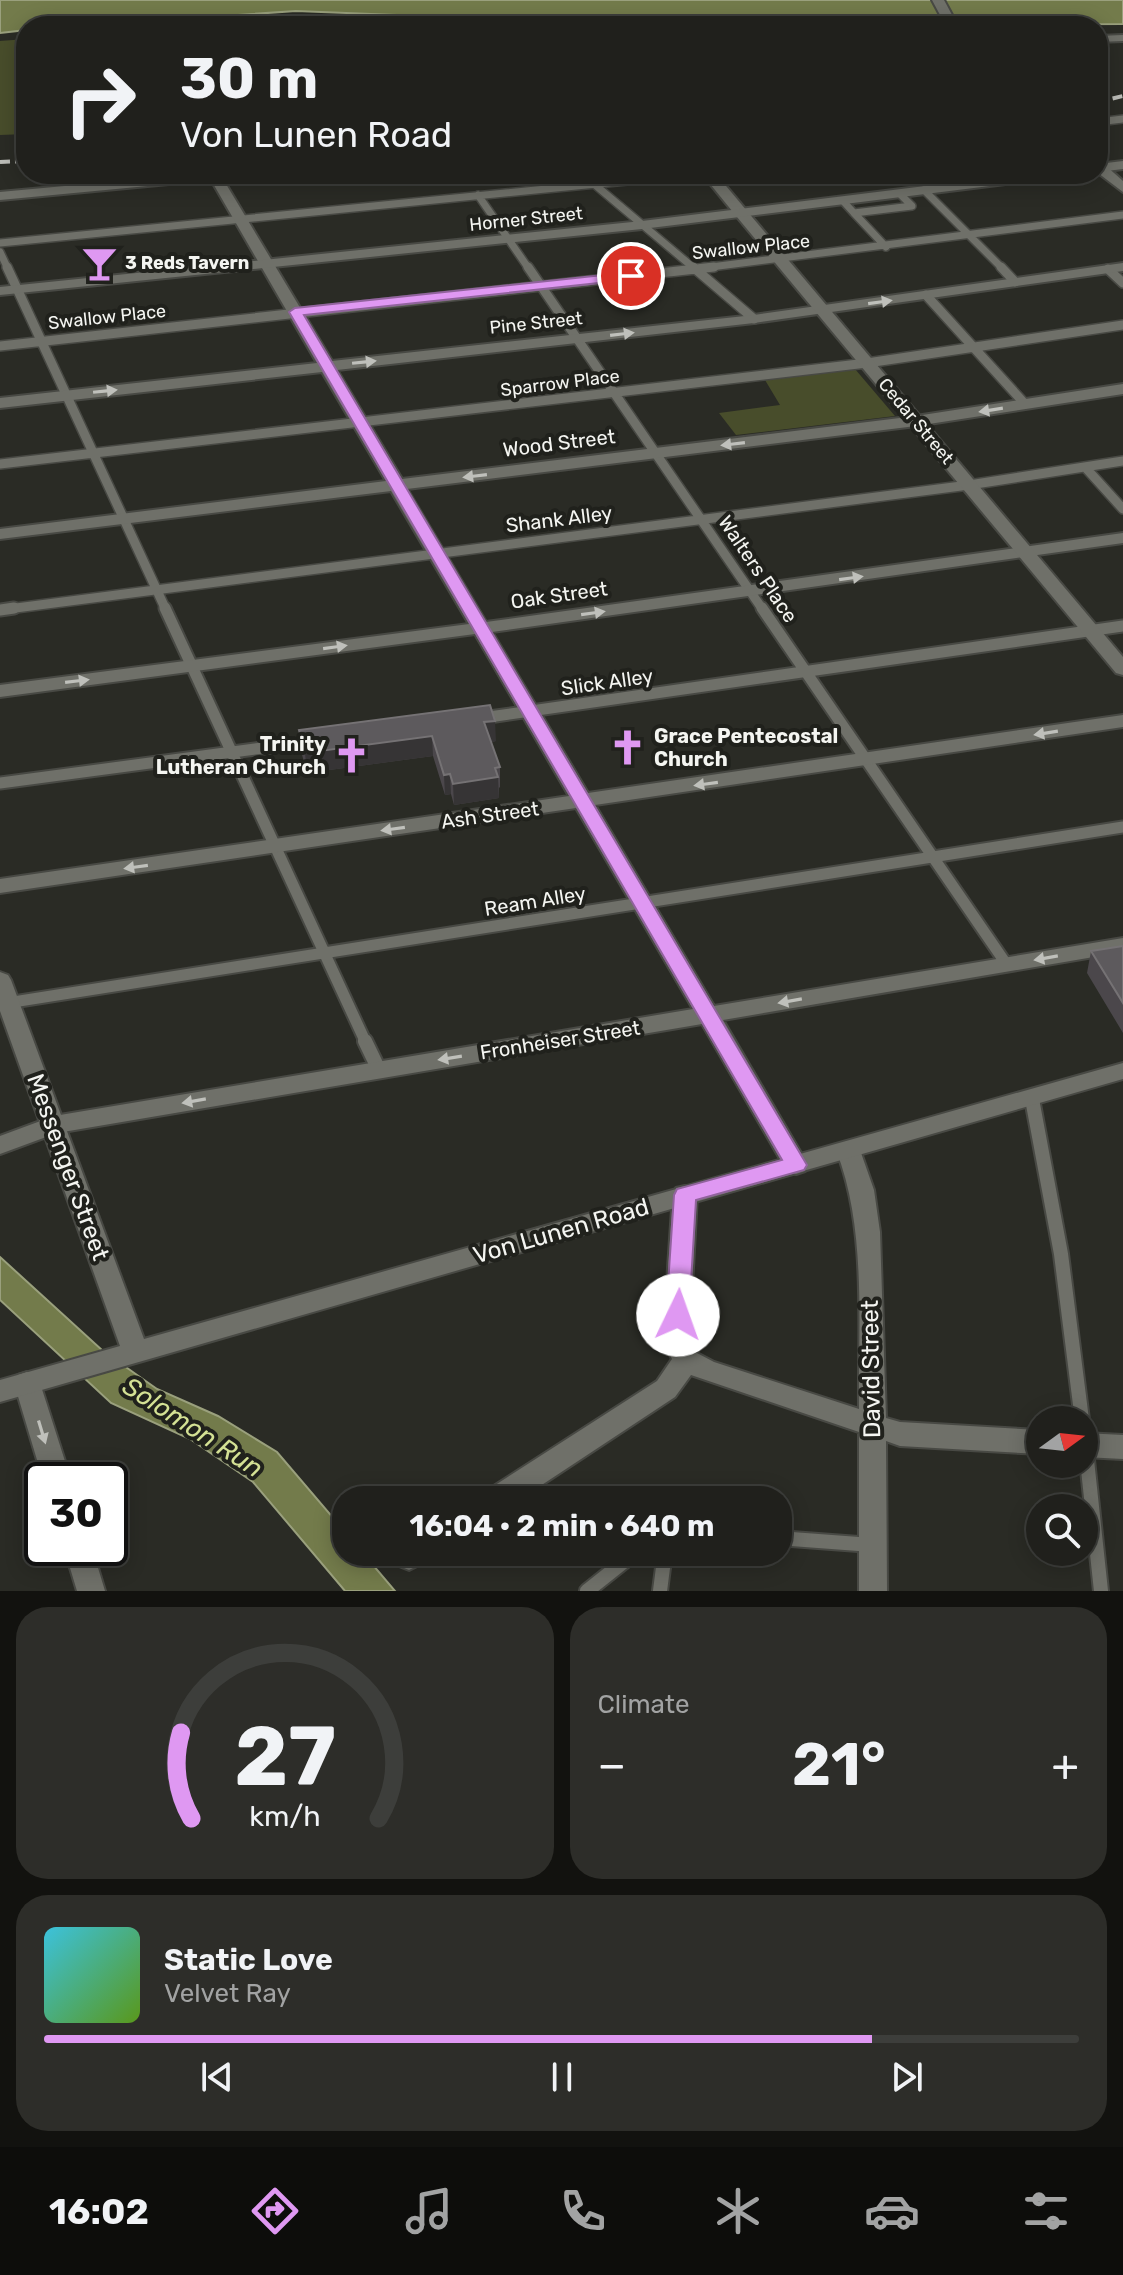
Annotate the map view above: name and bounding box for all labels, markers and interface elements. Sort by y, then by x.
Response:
text: 30 m [180,46,318,112]
icon: right [48,48,152,152]
text: Von Lunen Road [180,113,452,156]
street label: Horner Street [468,202,584,236]
street label: Swallow Place [691,230,811,264]
pin [597,242,665,310]
bar icon: 3 Reds Tavern [80,244,118,282]
place label: 3 Reds Tavern [125,252,249,274]
icon: arrive [609,254,653,298]
one-way arrow [868,295,893,308]
street label: Swallow Place [47,300,167,334]
street label: Pine Street [488,307,584,339]
one-way arrow [610,327,635,340]
one-way arrow [352,356,377,369]
street label: Sparrow Place [499,365,621,401]
street label: Cedar Street [874,373,958,469]
one-way arrow [93,384,118,397]
one-way arrow [978,404,1003,416]
street label: Wood Street [501,424,617,462]
one-way arrow [720,437,745,450]
one-way arrow [462,469,487,482]
street label: Shank Alley [504,501,614,537]
street label: Walters Place [713,511,803,627]
one-way arrow [838,571,863,584]
street label: Oak Street [509,576,609,614]
one-way arrow [581,606,606,619]
one-way arrow [323,640,348,653]
street label: Slick Alley [559,664,655,700]
one-way arrow [65,674,90,687]
place label: Grace Pentecostal Church [654,724,838,771]
one-way arrow [1033,727,1058,740]
church icon: Grace Pentecostal Church [609,729,647,767]
place label: Trinity Lutheran Church [156,732,326,779]
church icon: Trinity Lutheran Church [333,737,371,775]
one-way arrow [693,778,718,791]
street label: Ash Street [440,796,541,834]
one-way arrow [380,823,405,836]
one-way arrow [123,861,148,874]
street label: Ream Alley [483,881,587,921]
one-way arrow [1033,952,1058,965]
one-way arrow [777,996,802,1008]
street label: Fronheiser Street [478,1015,642,1065]
one-way arrow [438,1052,463,1064]
street label: Messenger Street [21,1070,115,1264]
one-way arrow [181,1095,206,1108]
street label: Von Lunen Road [470,1193,652,1269]
position arrow [636,1273,720,1357]
street label: David Street [856,1300,886,1438]
water label: Solomon Run [117,1371,269,1484]
north arrow [1026,1406,1098,1478]
map controls [1026,1406,1098,1566]
one-way arrow [36,1420,49,1444]
speed limit sign: 30 [24,1462,128,1566]
button: search [1026,1494,1098,1566]
text: 16:04 · 2 min · 640 m [410,1508,714,1544]
text: Climate [598,1689,690,1720]
text: 27 [234,1707,336,1806]
text: 21° [792,1729,886,1800]
text: − [598,1739,626,1791]
text: + [1052,1739,1079,1791]
text: km/h [249,1799,320,1833]
text: Static Love [164,1942,333,1978]
text: Velvet Ray [164,1978,291,2009]
icon: previous [195,2055,239,2099]
icon: pause [540,2055,584,2099]
icon: next [885,2055,929,2099]
icon: directions [247,2183,303,2239]
icon: music [401,2183,457,2239]
icon: phone [555,2183,611,2239]
icon: climate [710,2183,766,2239]
icon: car [864,2183,920,2239]
icon: filters [1018,2183,1074,2239]
text: 16:02 [49,2190,149,2233]

